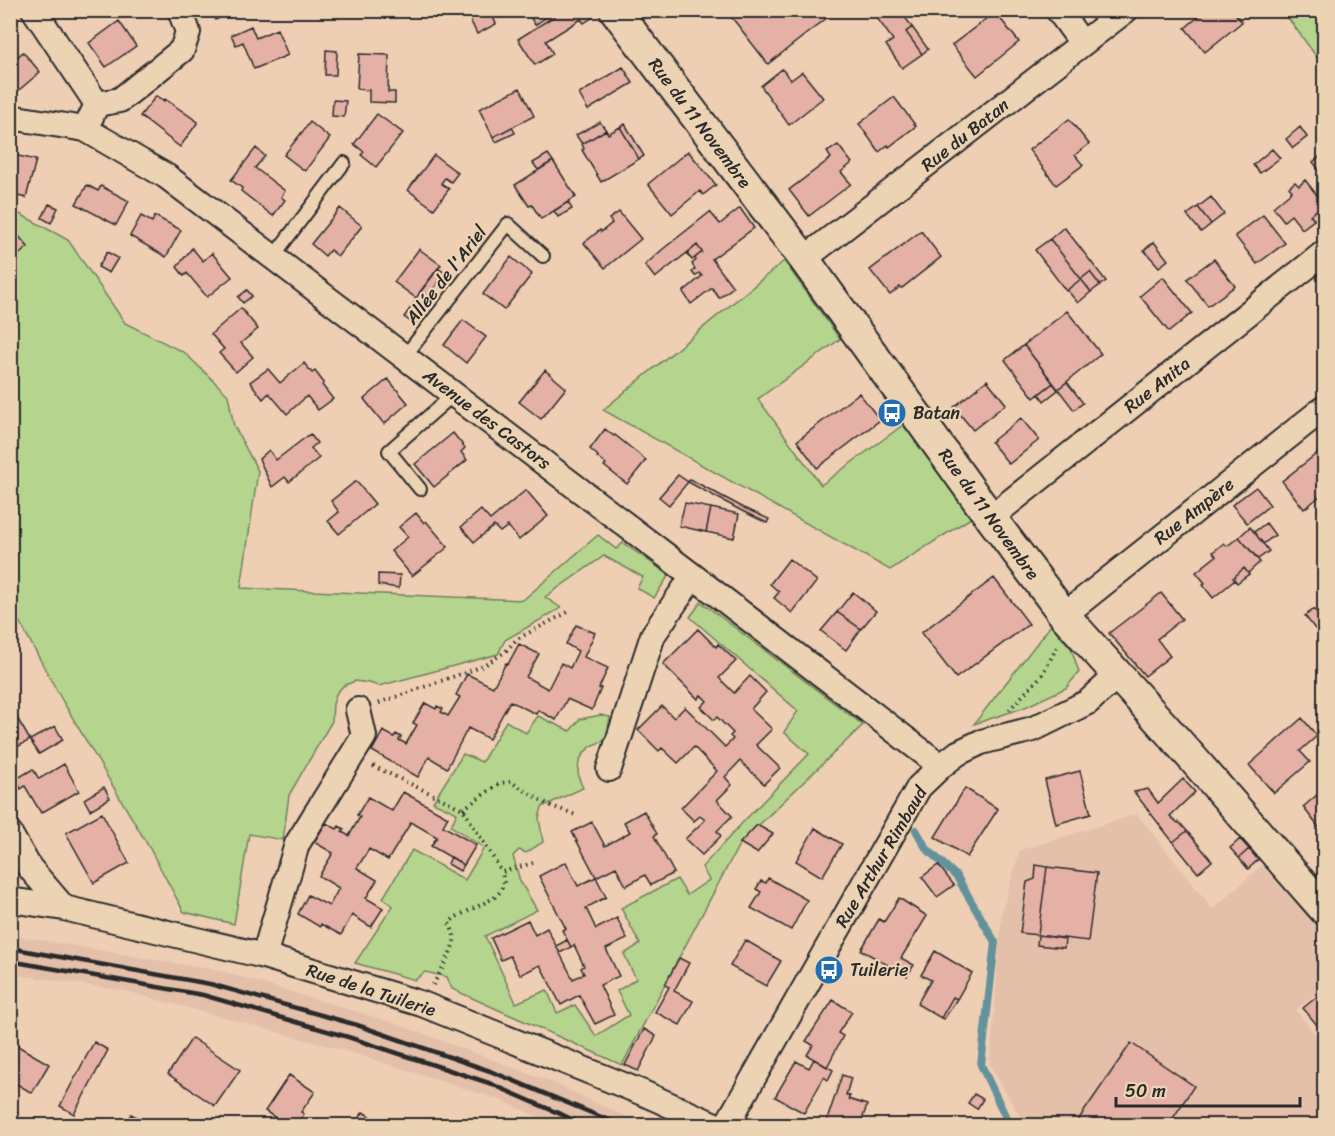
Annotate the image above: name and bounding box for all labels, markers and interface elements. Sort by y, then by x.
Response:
street label: Rue du 11 Novembre [640,51,760,196]
street label: Rue du Batan [914,90,1017,180]
street label: Allée de l'Ariel [396,218,496,333]
street label: Rue Anita [1116,348,1198,422]
street label: Avenue des Castors [415,359,559,479]
bus stop icon: Batan [876,397,908,429]
place label: Batan [913,397,960,429]
street label: Rue du 11 Novembre [930,441,1048,587]
street label: Rue Ampère [1147,469,1241,553]
street label: Rue Arthur Rimbaud [826,779,937,934]
street label: Rue de la Tuilerie [302,954,440,1026]
bus stop icon: Tuilerie [813,954,845,986]
place label: Tuilerie [850,954,908,986]
scale bar [1116,1070,1300,1108]
text: 50 m [1125,1075,1166,1107]

